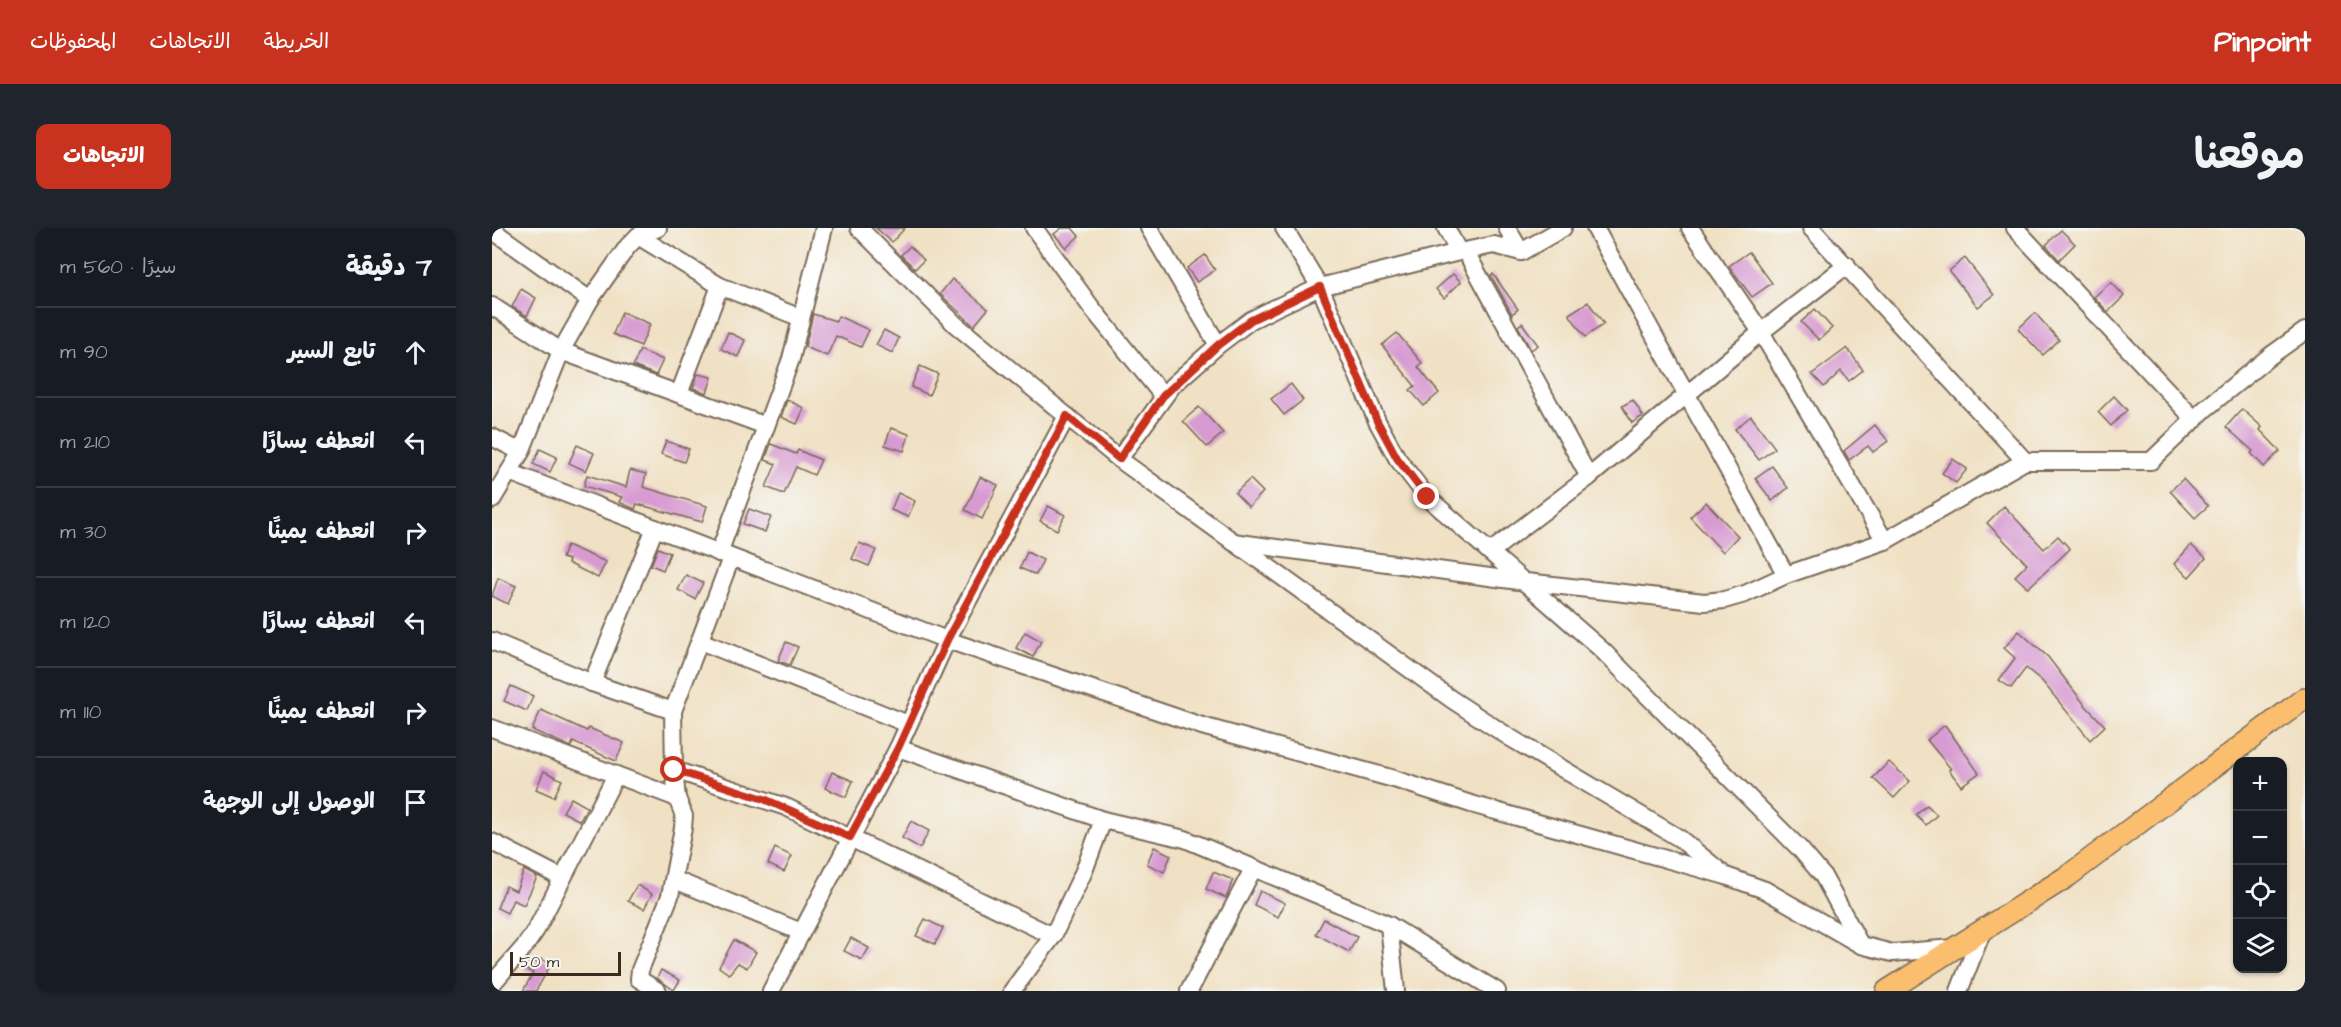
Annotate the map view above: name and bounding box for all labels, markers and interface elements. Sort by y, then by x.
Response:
text: Pinpoint [2214,23,2311,62]
text: المحفوظات [30,27,116,56]
text: الاتجاهات [149,27,231,56]
text: الخريطة [264,27,329,56]
button: الاتجاهات [36,124,171,189]
text: موقعنا [2194,127,2305,185]
text: 7 دقيقة [346,249,432,285]
text: سيرًا · 560 m [60,253,177,281]
text: تابع السير [288,336,375,367]
icon: ahead [399,336,432,369]
text: 90 m [60,338,108,366]
text: انعطف يسارًا [262,426,375,457]
icon: left [399,426,432,459]
text: 210 m [60,428,110,456]
route end [1413,483,1439,509]
text: انعطف يمينًا [268,516,375,547]
icon: right [399,516,432,549]
text: 30 m [60,518,106,546]
text: انعطف يسارًا [262,606,375,637]
icon: left [399,606,432,639]
text: 120 m [60,608,110,636]
text: انعطف يمينًا [268,696,375,727]
icon: right [399,696,432,729]
text: 110 m [60,698,101,726]
route start [660,756,686,782]
map controls [2233,757,2287,973]
button: + [2233,757,2287,811]
text: الوصول إلى الوجهة [203,786,375,817]
icon: arrive [399,786,432,819]
button: − [2233,811,2287,865]
button: locate [2233,865,2287,919]
button: layers [2233,919,2287,973]
scale bar [510,949,621,976]
text: 50 m [519,951,559,973]

